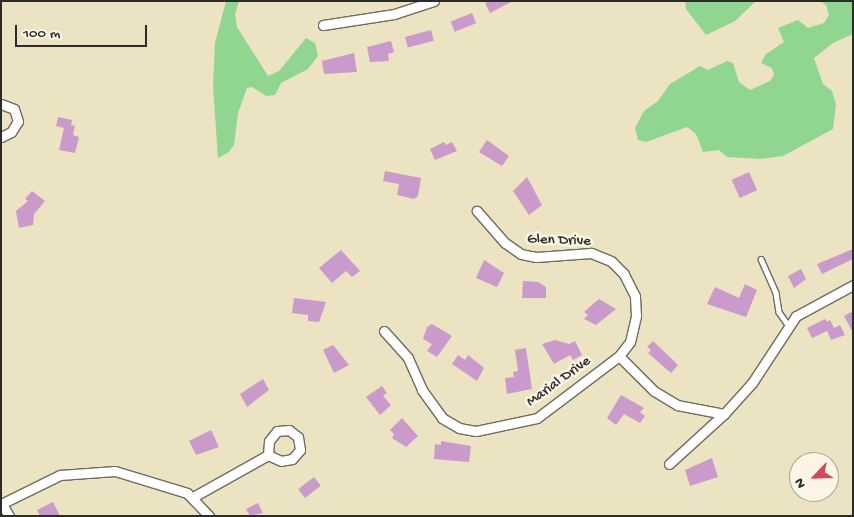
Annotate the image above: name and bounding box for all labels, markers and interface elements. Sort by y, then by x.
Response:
scale bar [18,15,150,47]
text: 100 m [23,25,60,43]
street label: Glen Drive [527,231,591,251]
street label: Marial Drive [523,353,595,411]
north arrow [789,452,839,502]
text: N [791,475,810,491]

